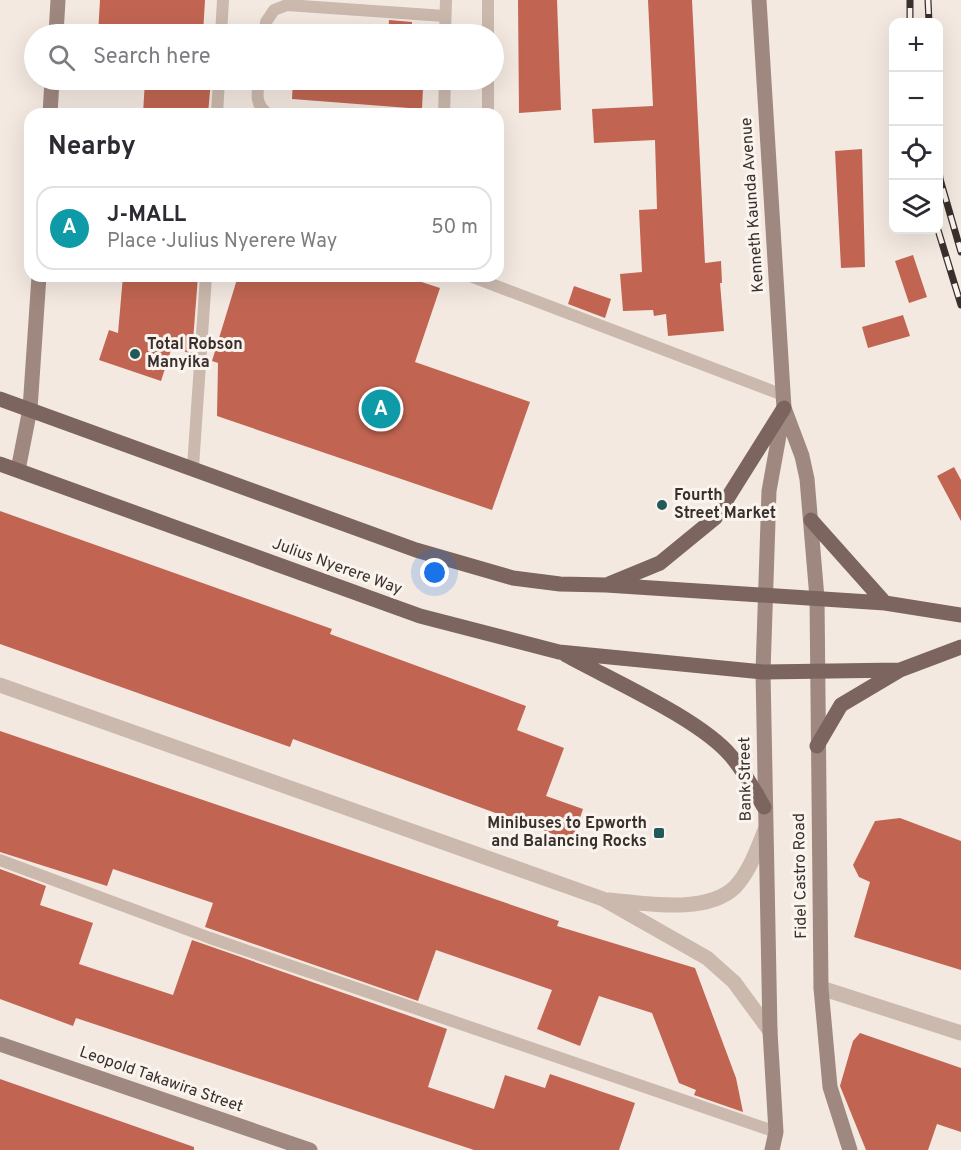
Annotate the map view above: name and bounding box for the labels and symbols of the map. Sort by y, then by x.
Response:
street label: Kenneth Kaunda Avenue [737,117,769,293]
place label: Total Robson Manyika [147,335,243,373]
marker: Total Robson Manyika [128,347,142,361]
pin: A [362,386,400,432]
place label: Fourth Street Market [674,486,776,524]
marker: Fourth Street Market [655,498,669,512]
street label: Julius Nyerere Way [269,534,405,600]
your location [420,558,449,587]
street label: Bank Street [735,737,757,821]
street label: Fidel Castro Road [790,813,812,939]
place label: Minibuses to Epworth and Balancing Rocks [487,814,647,852]
marker: Minibuses to Epworth and Balancing Rocks [652,826,666,840]
street label: Leopold Takawira Street [76,1043,246,1117]

